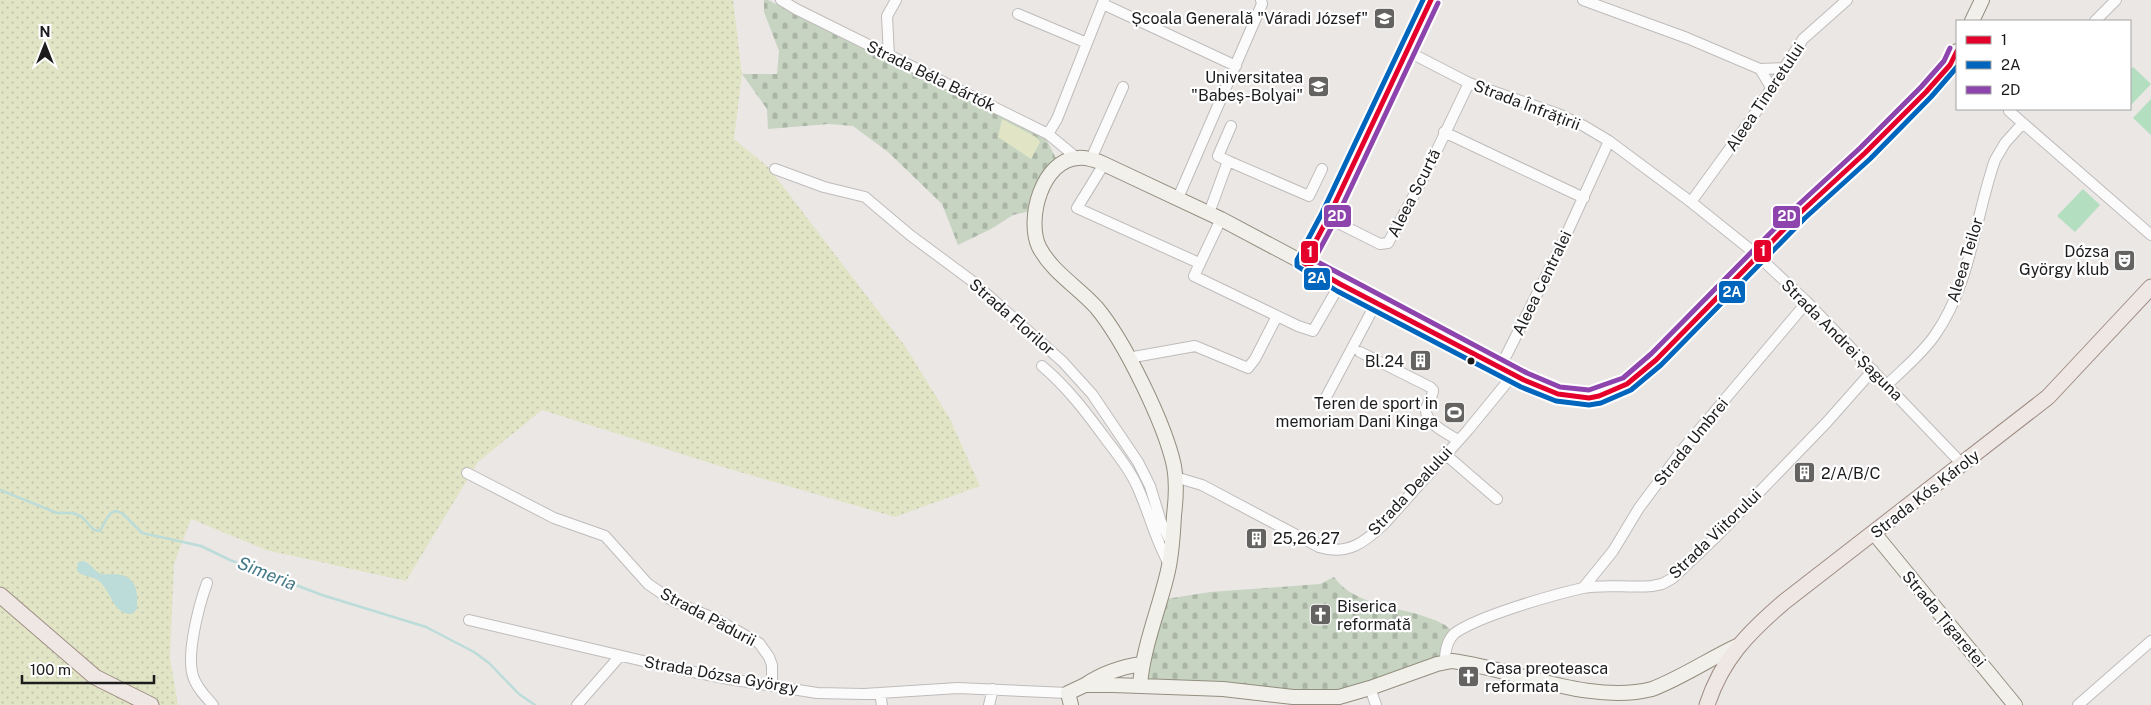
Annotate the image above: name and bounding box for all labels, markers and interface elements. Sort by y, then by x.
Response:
school or university icon: Școala Generală "Váradi József" [1372,6,1396,30]
place label: Școala Generală "Váradi József" [1131,9,1368,28]
north arrow [20,20,70,70]
legend [1956,20,2131,110]
text: N [40,24,50,40]
text: 1 [2001,31,2007,48]
street label: Strada Béla Bártók [864,37,998,115]
street label: Aleea Tineretului [1722,39,1808,155]
text: 2A [2001,56,2021,73]
place label: Universitatea "Babeș-Bolyai" [1191,68,1303,105]
school or university icon: Universitatea "Babeș-Bolyai" [1307,74,1331,98]
street label: Strada Înfrățirii [1471,75,1583,134]
text: 2D [2001,81,2020,98]
street label: Aleea Scurtă [1384,146,1444,240]
line badge: 2D [1323,204,1352,228]
line badge: 2D [1772,205,1801,229]
text: 2D [1328,208,1346,224]
text: 2D [1778,208,1796,224]
street label: Aleea Teilor [1943,215,1987,305]
street label: Aleea Centralei [1508,228,1576,338]
line badge: 1 [1753,239,1772,263]
line badge: 1 [1300,240,1319,264]
place label: Dózsa György klub [2019,242,2109,279]
text: 1 [1760,243,1766,259]
text: 1 [1307,244,1313,260]
theatre icon: Dózsa György klub [2113,248,2137,272]
line badge: 2A [1303,267,1331,291]
text: 2A [1307,270,1327,286]
street label: Strada Florilor [965,275,1059,359]
street label: Strada Andrei Șaguna [1777,275,1907,405]
line badge: 2A [1718,280,1746,304]
text: 2A [1722,284,1742,300]
building icon: Bl.24 [1408,349,1432,373]
place label: Bl.24 [1365,352,1404,371]
unlabelled marker [1466,356,1476,366]
place label: Teren de sport in memoriam Dani Kinga [1276,394,1438,431]
street label: Strada Umbrei [1650,394,1732,490]
sports icon: Teren de sport in memoriam Dani Kinga [1442,400,1466,424]
street label: Strada Dealului [1364,443,1456,539]
street label: Strada Kós Károly [1867,445,1984,542]
building icon: 2/A/B/C [1793,461,1817,485]
place label: 2/A/B/C [1821,464,1880,483]
street label: Strada Viitorului [1665,485,1765,583]
building icon: 25,26,27 [1245,526,1269,550]
place label: 25,26,27 [1273,529,1340,548]
water label: Simeria [234,552,300,594]
street label: Strada Țigaretei [1898,567,1990,671]
street label: Strada Pădurii [657,584,759,650]
place label: Biserica reformată [1337,597,1411,634]
church icon: Biserica reformată [1309,603,1333,627]
scale bar [22,652,155,684]
street label: Strada Dózsa György [643,652,800,698]
place label: Casa preoteasca reformata [1485,659,1608,696]
text: 100 m [30,661,71,678]
church icon: Casa preoteasca reformata [1457,665,1481,689]

